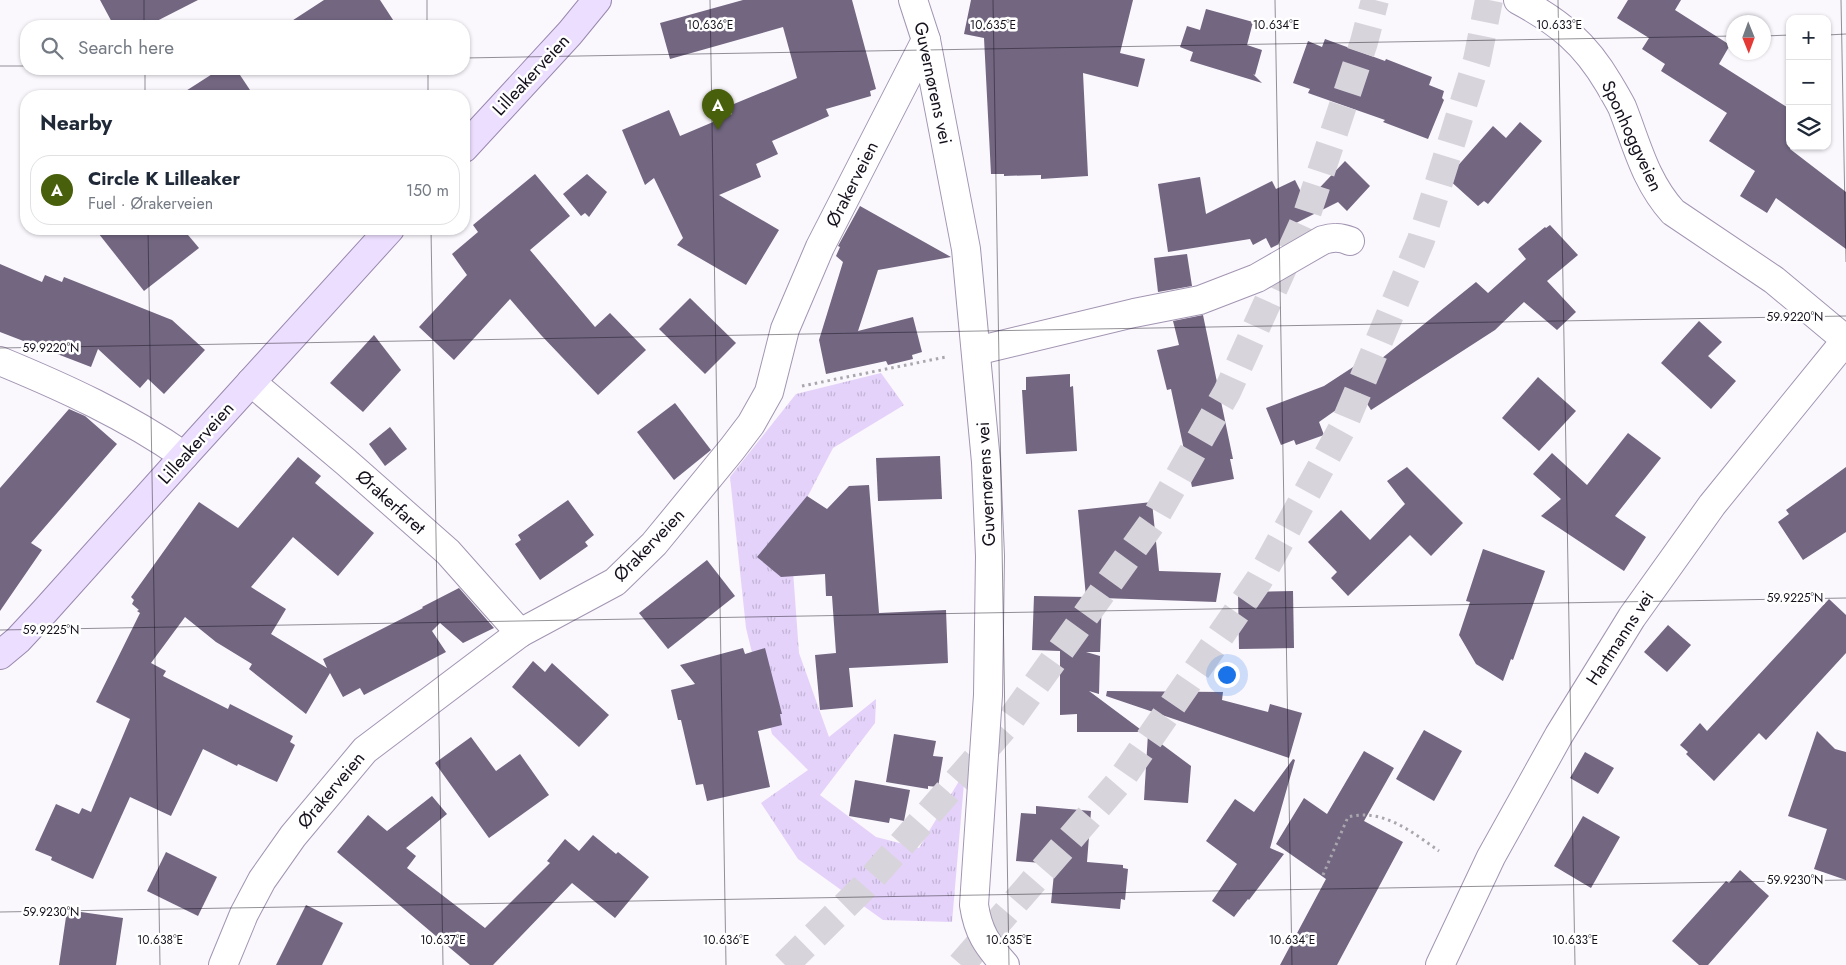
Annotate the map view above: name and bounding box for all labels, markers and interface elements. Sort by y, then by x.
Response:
north arrow [1726,15,1771,60]
map controls [1786,15,1831,150]
button: + [1786,15,1831,60]
text: 10.636°E [687,16,733,34]
text: 10.635°E [970,16,1016,34]
text: 10.634°E [1253,16,1299,34]
text: 10.633°E [1536,16,1582,34]
street label: Guvernørens vei [907,19,959,147]
search box [20,20,470,75]
street label: Lilleakerveien [486,28,576,122]
icon: search [38,34,66,62]
text: Search here [78,34,174,61]
button: − [1786,60,1831,105]
street label: Sponhoggveien [1595,76,1669,196]
pin: A [702,89,734,130]
button: layers [1786,105,1831,150]
text: Nearby [40,108,112,138]
street label: Ørakerveien [819,137,885,231]
text: Circle K Lilleaker [88,165,240,192]
text: A [51,179,63,202]
text: 150 m [406,179,449,202]
text: Fuel · Ørakerveien [88,192,213,215]
text: 59.9220°N [1767,308,1823,326]
text: 59.9220°N [23,339,79,357]
street label: Lilleakerveien [152,396,240,490]
street label: Guvernørens vei [970,421,1002,547]
street label: Ørakerfaret [351,464,432,541]
street label: Ørakerveien [607,503,691,587]
street label: Hartmanns vei [1580,586,1660,690]
text: 59.9225°N [1767,589,1823,607]
text: 59.9225°N [23,621,79,639]
your location [1214,662,1240,688]
street label: Ørakerveien [291,746,371,834]
text: 59.9230°N [1767,871,1823,889]
text: 59.9230°N [23,903,79,921]
text: 10.638°E [137,931,183,949]
text: 10.637°E [420,931,466,949]
text: 10.636°E [703,931,749,949]
text: 10.635°E [986,931,1032,949]
text: 10.634°E [1269,931,1315,949]
text: 10.633°E [1552,931,1598,949]

